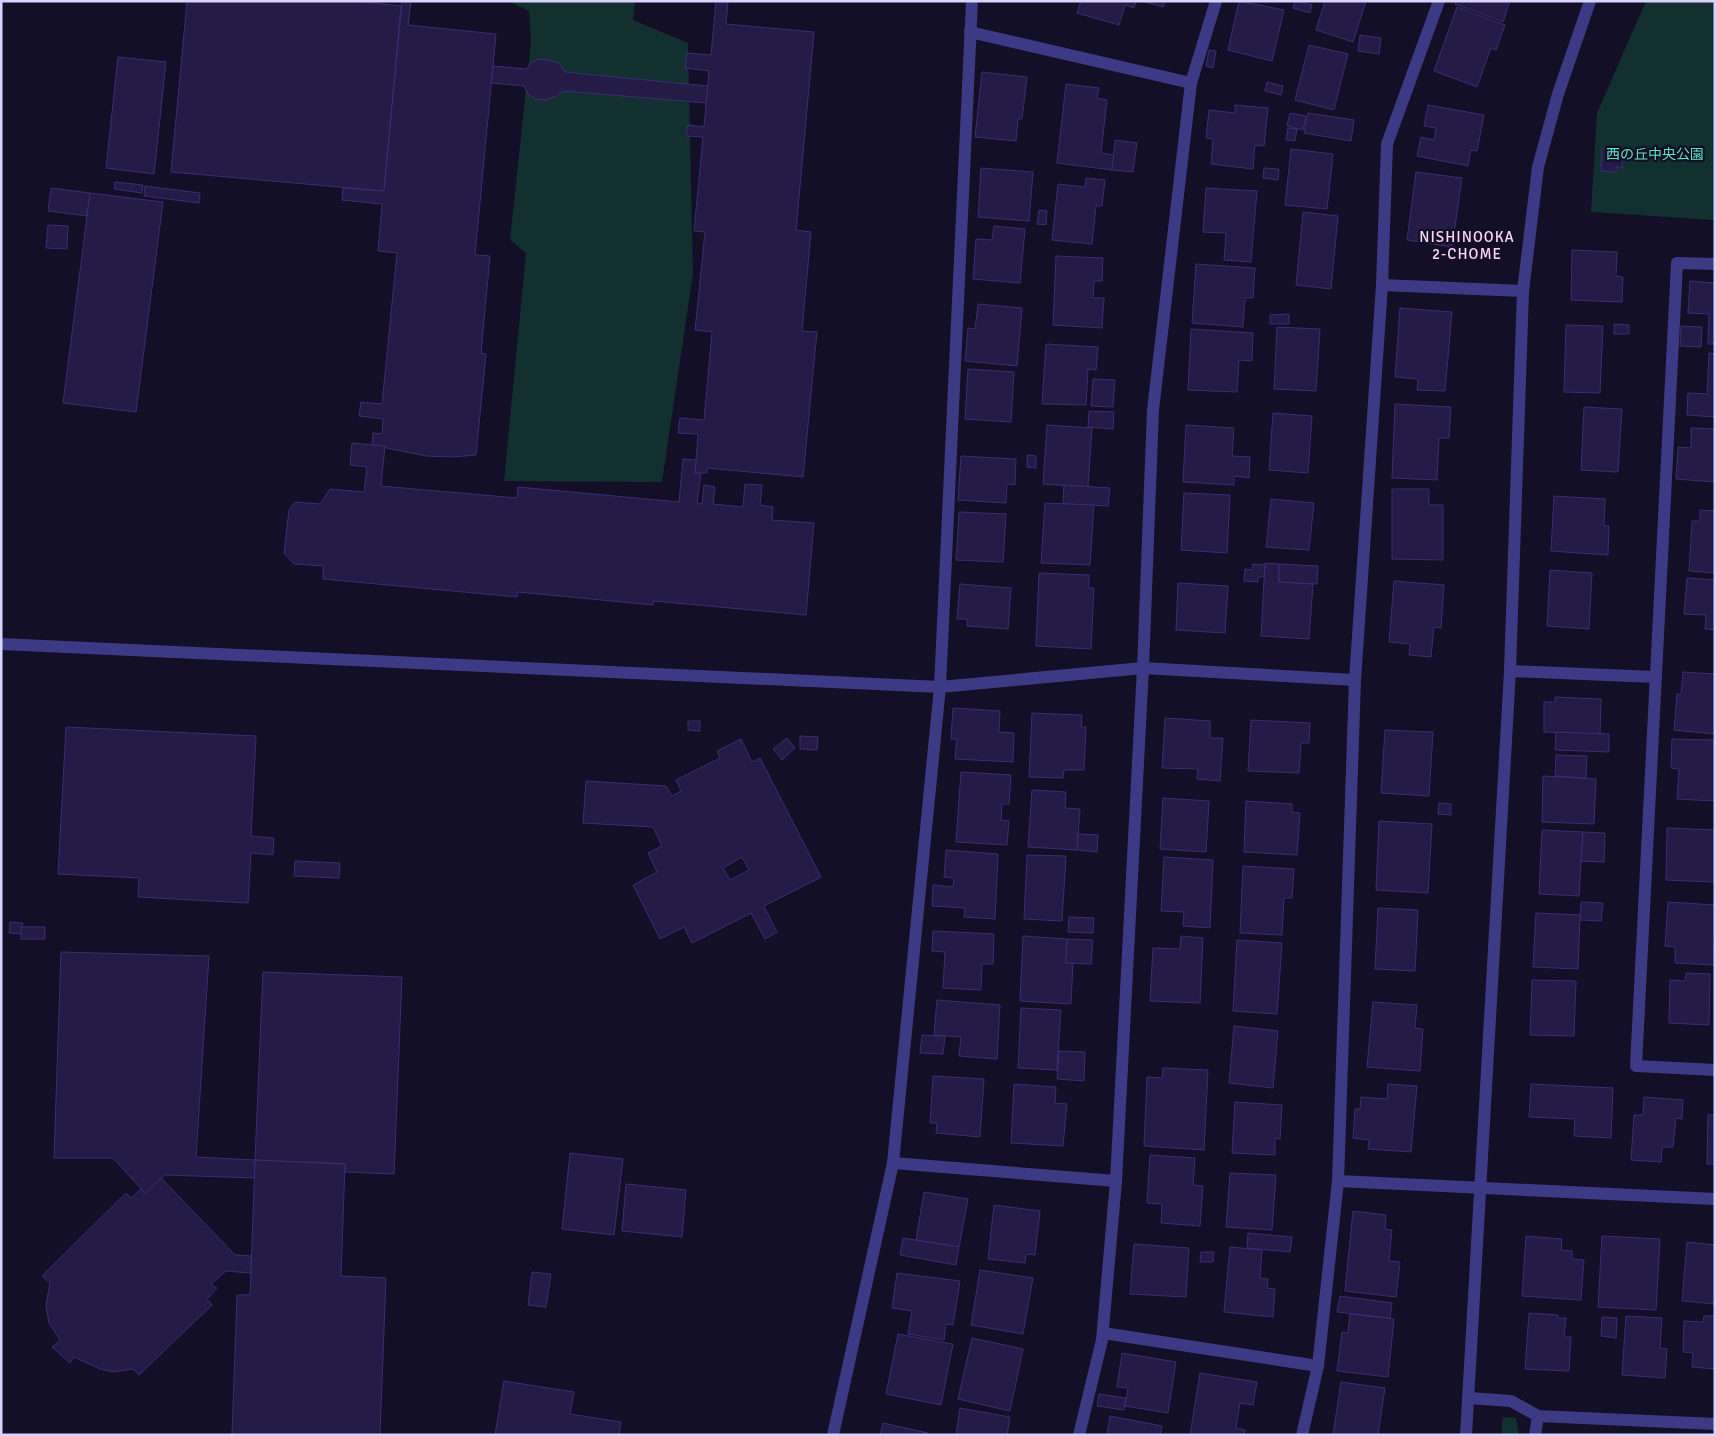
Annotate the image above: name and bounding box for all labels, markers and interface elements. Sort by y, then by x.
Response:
park label: 西の丘中央公園 [1606,146,1704,163]
district label: NISHINOOKA 2-CHOME [1419,228,1515,263]

